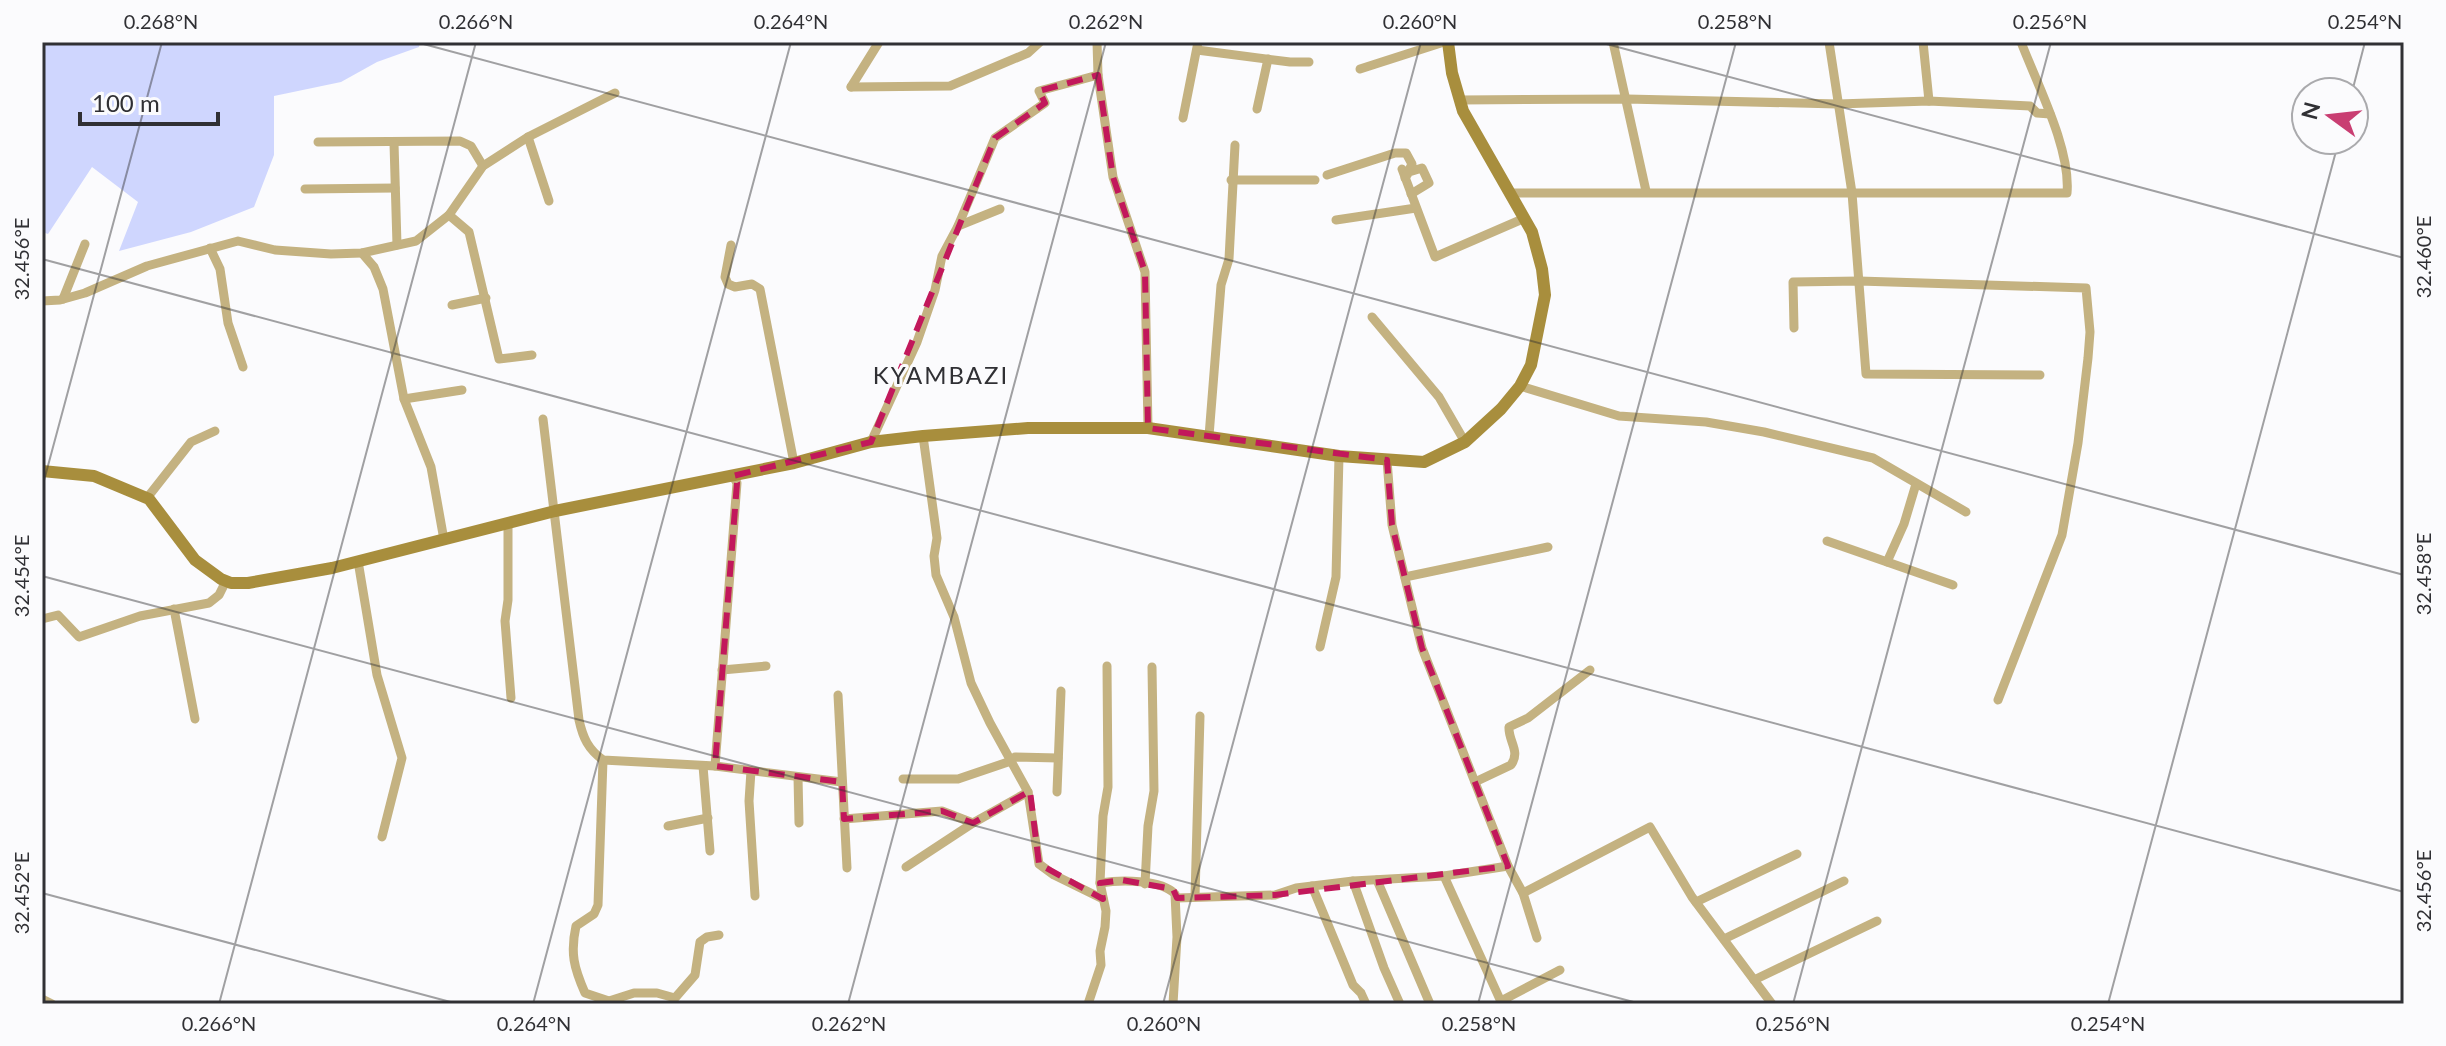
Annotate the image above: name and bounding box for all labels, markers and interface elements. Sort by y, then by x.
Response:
text: 0.268°N [124,9,198,33]
text: 0.266°N [439,9,513,33]
text: 0.264°N [754,9,828,33]
text: 0.262°N [1069,9,1143,33]
text: 0.260°N [1383,9,1457,33]
text: 0.258°N [1698,9,1772,33]
text: 0.256°N [2013,9,2087,33]
text: 0.254°N [2328,9,2402,33]
scale bar [80,76,218,126]
north arrow [2290,76,2370,156]
text: 100 m [92,88,160,117]
text: N [2295,99,2325,122]
text: 32.460°E [2411,216,2435,298]
text: 32.456°E [9,218,33,300]
district label: KYAMBAZI [873,360,1009,389]
text: 32.458°E [2411,533,2435,615]
text: 32.454°E [9,535,33,617]
text: 32.456°E [2411,850,2435,932]
text: 32.452°E [9,852,33,934]
text: 0.266°N [182,1011,256,1035]
text: 0.264°N [497,1011,571,1035]
text: 0.262°N [812,1011,886,1035]
text: 0.260°N [1127,1011,1201,1035]
text: 0.258°N [1442,1011,1516,1035]
text: 0.256°N [1756,1011,1830,1035]
text: 0.254°N [2071,1011,2145,1035]

